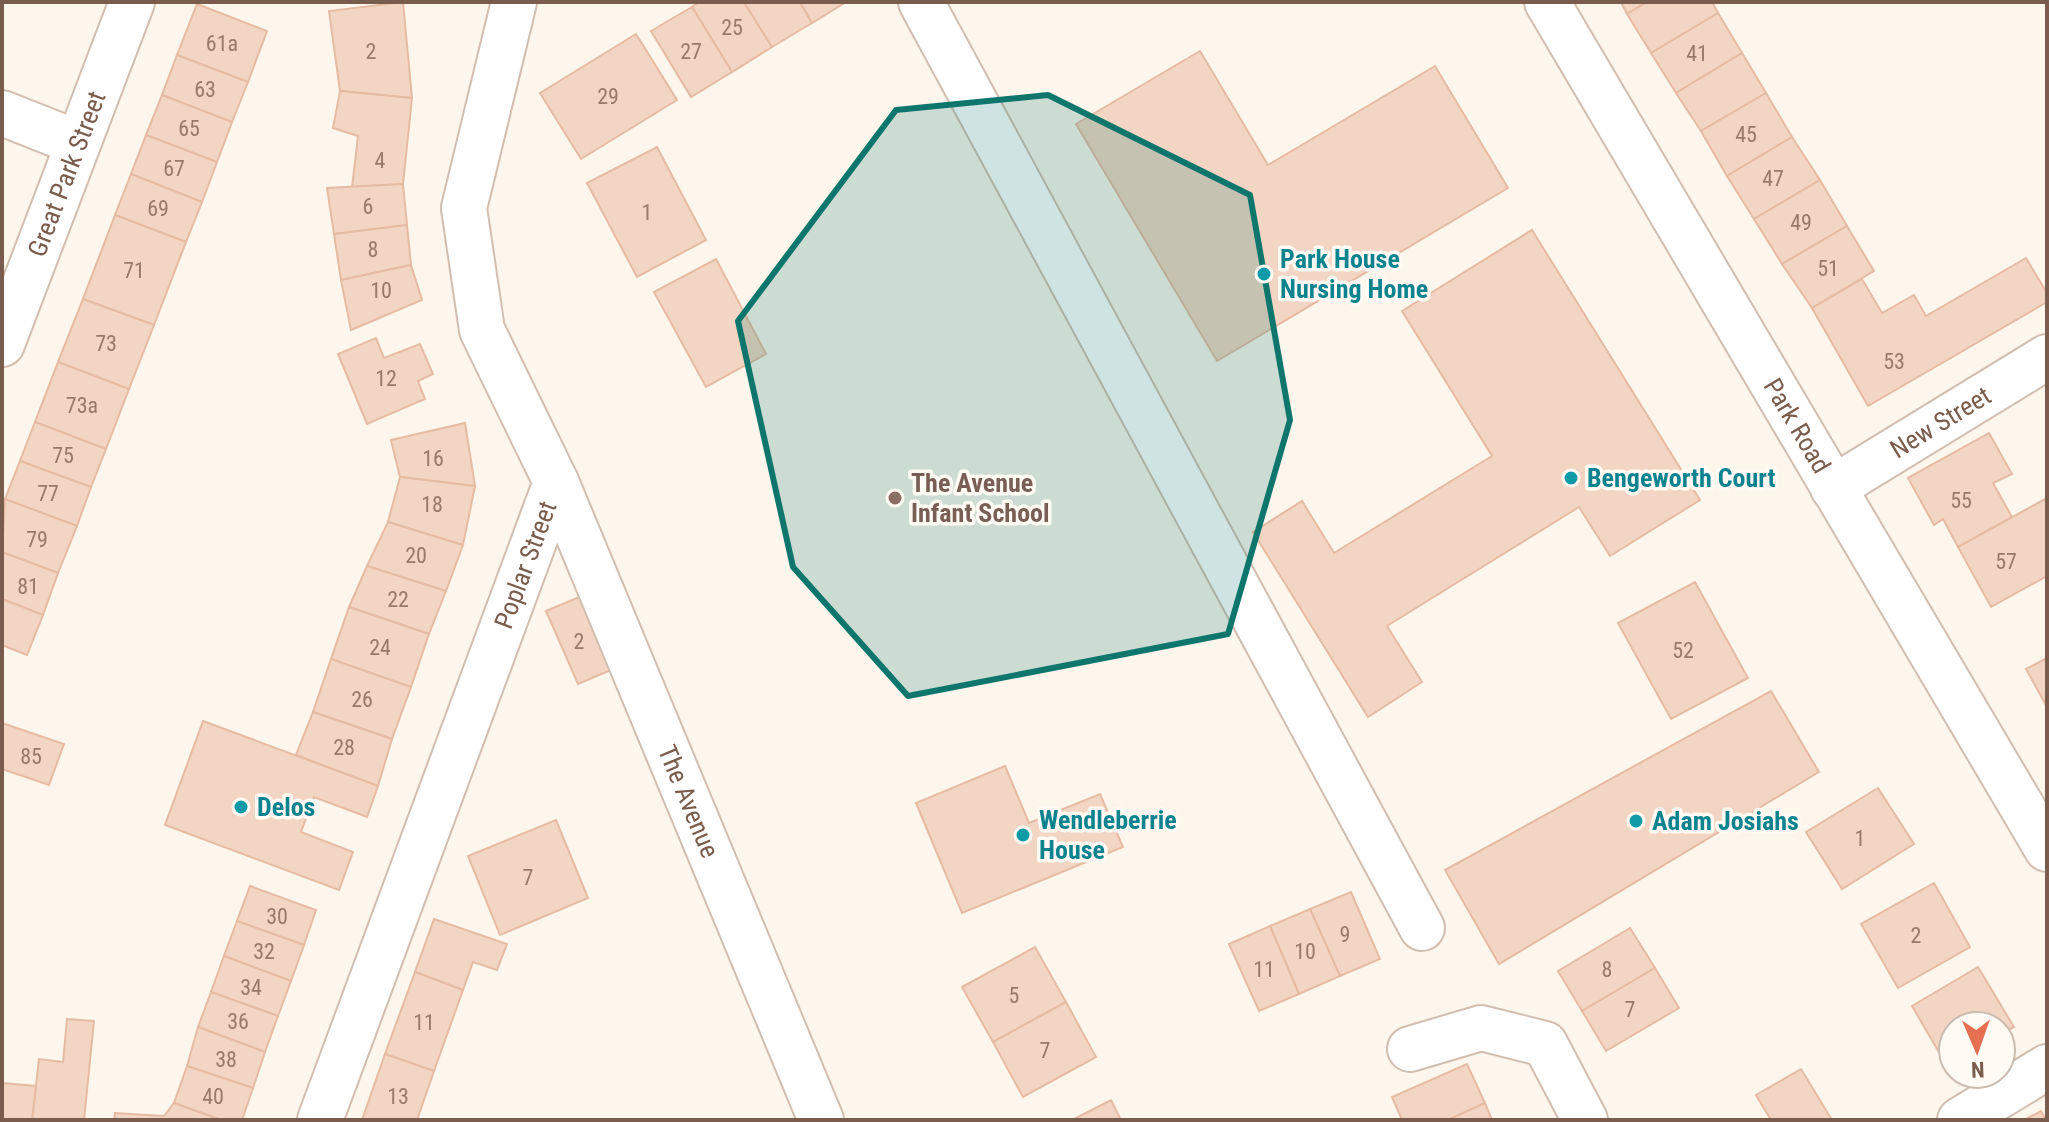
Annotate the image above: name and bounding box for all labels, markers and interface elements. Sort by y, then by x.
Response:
house number: 25 [721,15,743,40]
house number: 61a [206,31,238,56]
house number: 2 [366,39,376,64]
house number: 27 [680,39,702,64]
house number: 41 [1686,41,1708,66]
house number: 63 [194,77,216,102]
house number: 29 [597,84,619,109]
street label: Great Park Street [22,87,112,261]
house number: 65 [178,116,200,141]
house number: 45 [1735,122,1757,147]
house number: 4 [375,148,386,173]
house number: 67 [163,156,185,181]
house number: 47 [1762,166,1784,191]
house number: 6 [363,194,373,219]
house number: 69 [147,196,169,221]
house number: 1 [642,200,652,225]
house number: 49 [1790,210,1812,235]
house number: 8 [368,237,378,262]
place label: Park House Nursing Home [1280,244,1428,304]
house number: 51 [1817,256,1839,281]
house number: 71 [123,258,145,283]
marker: Park House Nursing Home [1255,265,1273,283]
house number: 10 [370,278,392,303]
house number: 73 [95,331,117,356]
house number: 53 [1883,349,1905,374]
house number: 12 [375,366,397,391]
street label: Park Road [1758,373,1837,478]
street label: New Street [1885,380,1996,464]
house number: 73a [66,393,98,418]
house number: 75 [52,443,74,468]
house number: 16 [422,446,444,471]
place label: Bengeworth Court [1587,463,1776,493]
place label: The Avenue Infant School [911,468,1050,528]
marker: Bengeworth Court [1562,469,1580,487]
house number: 77 [37,481,59,506]
house number: 55 [1950,488,1972,513]
marker: The Avenue Infant School [886,489,904,507]
house number: 18 [421,492,443,517]
street label: Poplar Street [488,497,563,633]
house number: 79 [26,527,48,552]
house number: 20 [405,543,427,568]
house number: 57 [1995,549,2017,574]
house number: 81 [17,574,39,599]
house number: 22 [387,587,409,612]
house number: 2 [574,629,584,654]
house number: 24 [369,635,391,660]
house number: 52 [1672,638,1694,663]
house number: 26 [351,687,373,712]
house number: 28 [333,735,355,760]
street label: The Avenue [652,740,725,862]
house number: 85 [20,744,42,769]
place label: Delos [257,792,315,822]
marker: Delos [232,798,250,816]
place label: Wendleberrie House [1039,805,1177,865]
place label: Adam Josiahs [1652,806,1799,836]
marker: Adam Josiahs [1627,812,1645,830]
marker: Wendleberrie House [1014,826,1032,844]
house number: 1 [1855,826,1865,851]
house number: 7 [523,865,533,890]
house number: 30 [266,904,288,929]
house number: 9 [1340,922,1350,947]
house number: 2 [1911,923,1921,948]
house number: 32 [253,939,275,964]
house number: 10 [1294,939,1316,964]
house number: 11 [1253,957,1275,982]
house number: 8 [1602,957,1612,982]
house number: 34 [240,975,262,1000]
house number: 5 [1009,983,1019,1008]
house number: 7 [1625,997,1635,1022]
house number: 36 [227,1009,249,1034]
house number: 11 [413,1010,435,1035]
north arrow [1937,1010,2017,1090]
house number: 7 [1040,1038,1050,1063]
house number: 38 [215,1047,237,1072]
text: N [1971,1057,1985,1082]
house number: 40 [202,1084,224,1109]
house number: 13 [387,1084,409,1109]

